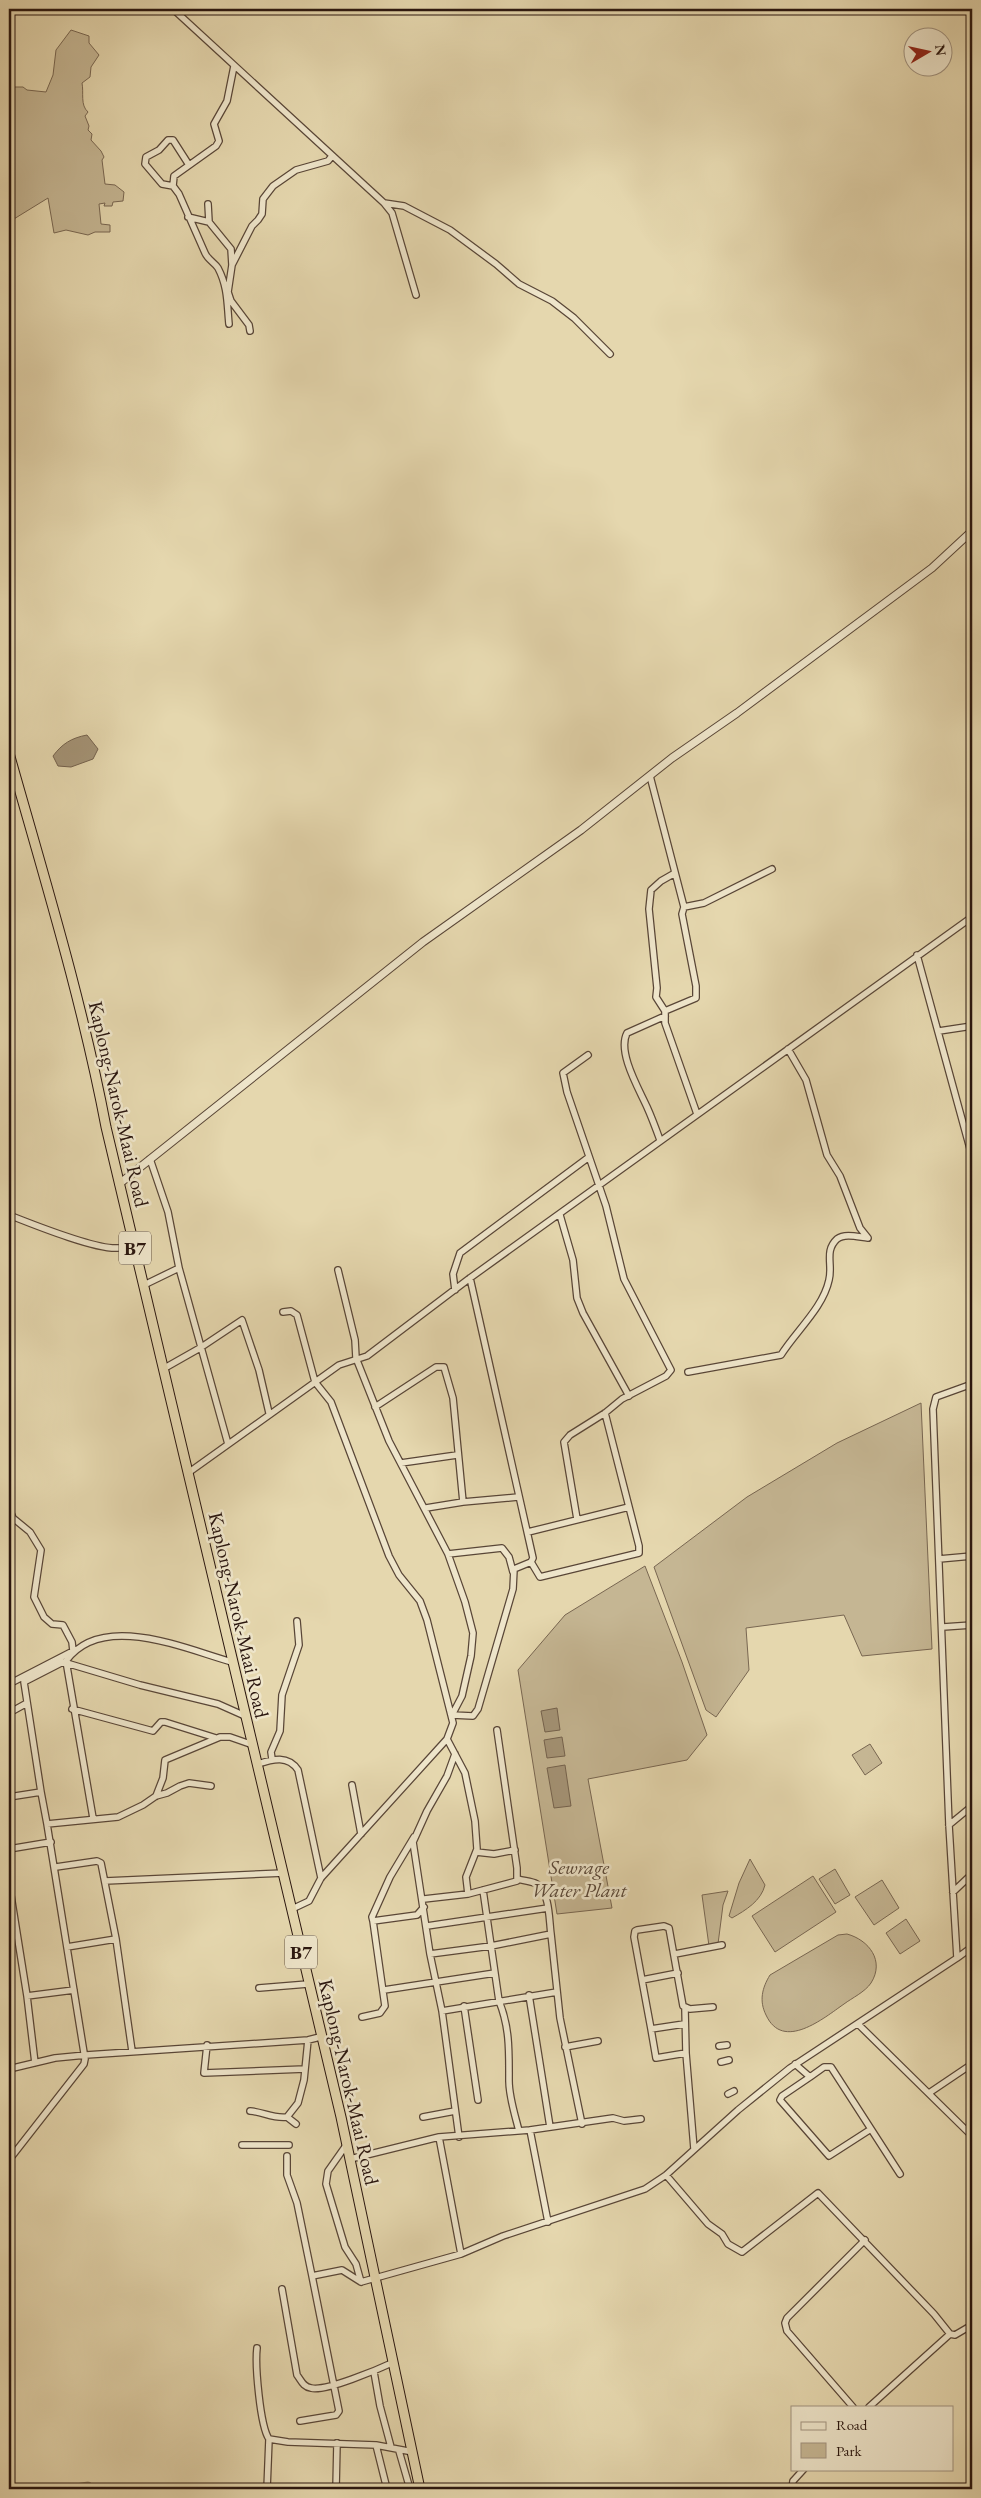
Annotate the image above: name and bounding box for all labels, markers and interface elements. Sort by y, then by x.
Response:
north arrow [904,28,954,78]
text: N [931,43,951,58]
street label: Kaplong-Narok-Maai Road [83,999,156,1210]
road number: B7 [119,1232,151,1264]
street label: Kaplong-Narok-Maai Road [203,1510,276,1721]
park label: Sewrage Water Plant [531,1854,628,1903]
road number: B7 [285,1935,317,1968]
street label: Kaplong-Narok-Maai Road [313,1977,386,2188]
legend [791,2406,954,2470]
text: Road [836,2415,868,2434]
text: Park [836,2441,863,2460]

